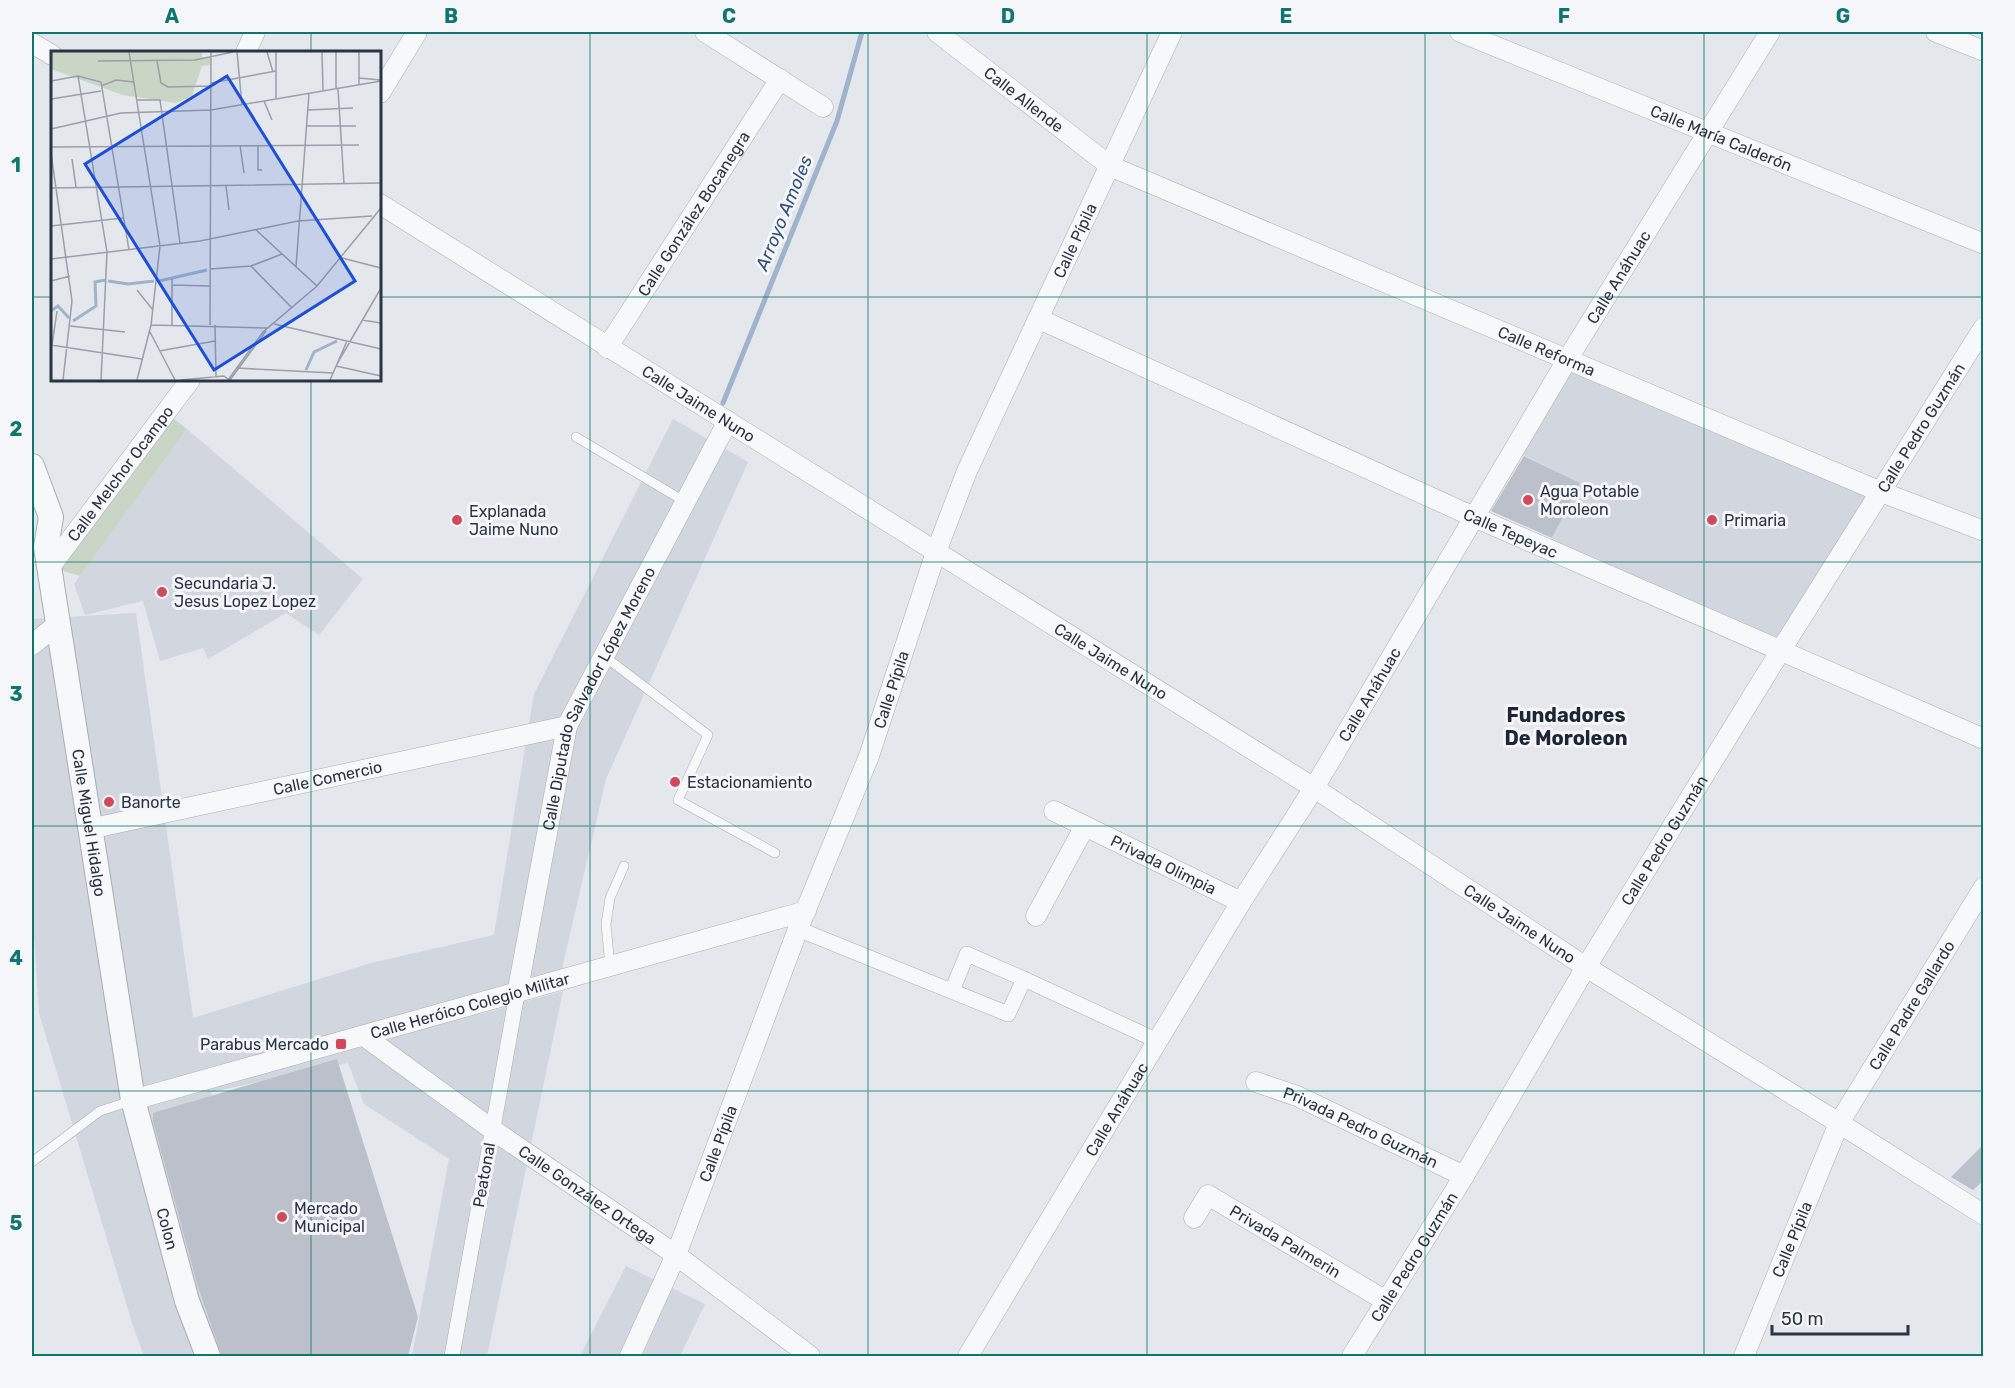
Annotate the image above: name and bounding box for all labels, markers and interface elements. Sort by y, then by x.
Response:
text: A [165,4,180,28]
text: B [444,4,458,28]
text: C [722,4,736,28]
text: D [1001,4,1015,28]
text: E [1280,4,1292,28]
text: F [1558,4,1570,28]
text: G [1836,4,1850,28]
inset map [51,51,381,381]
street label: Calle Allende [980,63,1068,136]
street label: Calle María Calderón [1648,101,1795,175]
street label: Calle González Bocanegra [633,127,754,300]
water label: Arroyo Amoles [751,152,817,274]
text: 1 [11,153,21,177]
street label: Calle Pípila [1049,200,1100,281]
street label: Calle Anáhuac [1582,227,1654,327]
street label: Calle Reforma [1495,322,1598,380]
street label: Calle Pedro Guzmán [1873,359,1969,496]
street label: Calle Jaime Nuno [639,361,759,446]
street label: Calle Melchor Ocampo [63,402,177,545]
text: 2 [10,417,23,441]
place label: Agua Potable Moroleon [1540,482,1639,519]
marker: Agua Potable Moroleon [1521,493,1535,507]
place label: Explanada Jaime Nuno [469,502,559,539]
street label: Calle Tepeyac [1461,504,1561,562]
place label: Primaria [1724,511,1786,530]
marker: Explanada Jaime Nuno [450,513,464,527]
marker: Primaria [1705,513,1719,527]
street label: Calle Diputado Salvador López Moreno [538,563,659,832]
place label: Secundaria J. Jesus Lopez Lopez [174,574,316,611]
marker: Secundaria J. Jesus Lopez Lopez [155,585,169,599]
street label: Calle Jaime Nuno [1051,619,1171,703]
street label: Calle Anáhuac [1334,644,1405,745]
street label: Calle Pípila [869,648,912,731]
text: 3 [9,682,23,706]
district label: Fundadores De Moroleon [1504,703,1628,750]
street label: Calle Miguel Hidalgo [68,748,110,898]
street label: Calle Comercio [271,757,384,799]
street label: Calle Pedro Guzmán [1617,771,1711,909]
place label: Estacionamiento [687,773,812,792]
marker: Estacionamiento [668,775,682,789]
place label: Banorte [121,793,181,812]
marker: Banorte [102,795,116,809]
street label: Privada Olimpia [1108,831,1220,898]
street label: Calle Jaime Nuno [1460,880,1579,967]
street label: Calle Padre Gallardo [1864,937,1958,1073]
text: 4 [9,946,23,970]
street label: Calle Heróico Colegio Militar [368,968,572,1042]
place label: Parabus Mercado [200,1035,329,1054]
marker: Parabus Mercado [334,1037,348,1051]
street label: Calle Anáhuac [1081,1059,1152,1160]
street label: Privada Pedro Guzmán [1281,1083,1441,1172]
street label: Calle Pípila [695,1103,741,1185]
street label: Peatonal [469,1141,499,1209]
street label: Calle González Ortega [515,1141,660,1248]
street label: Calle Pedro Guzmán [1366,1188,1461,1325]
street label: Calle Pípila [1768,1198,1816,1280]
place label: Mercado Municipal [294,1199,365,1236]
street label: Privada Palmerin [1227,1201,1344,1281]
street label: Colon [153,1206,182,1252]
marker: Mercado Municipal [275,1210,289,1224]
text: 5 [10,1211,23,1235]
scale bar [1772,1298,1908,1336]
text: 50 m [1781,1308,1824,1330]

